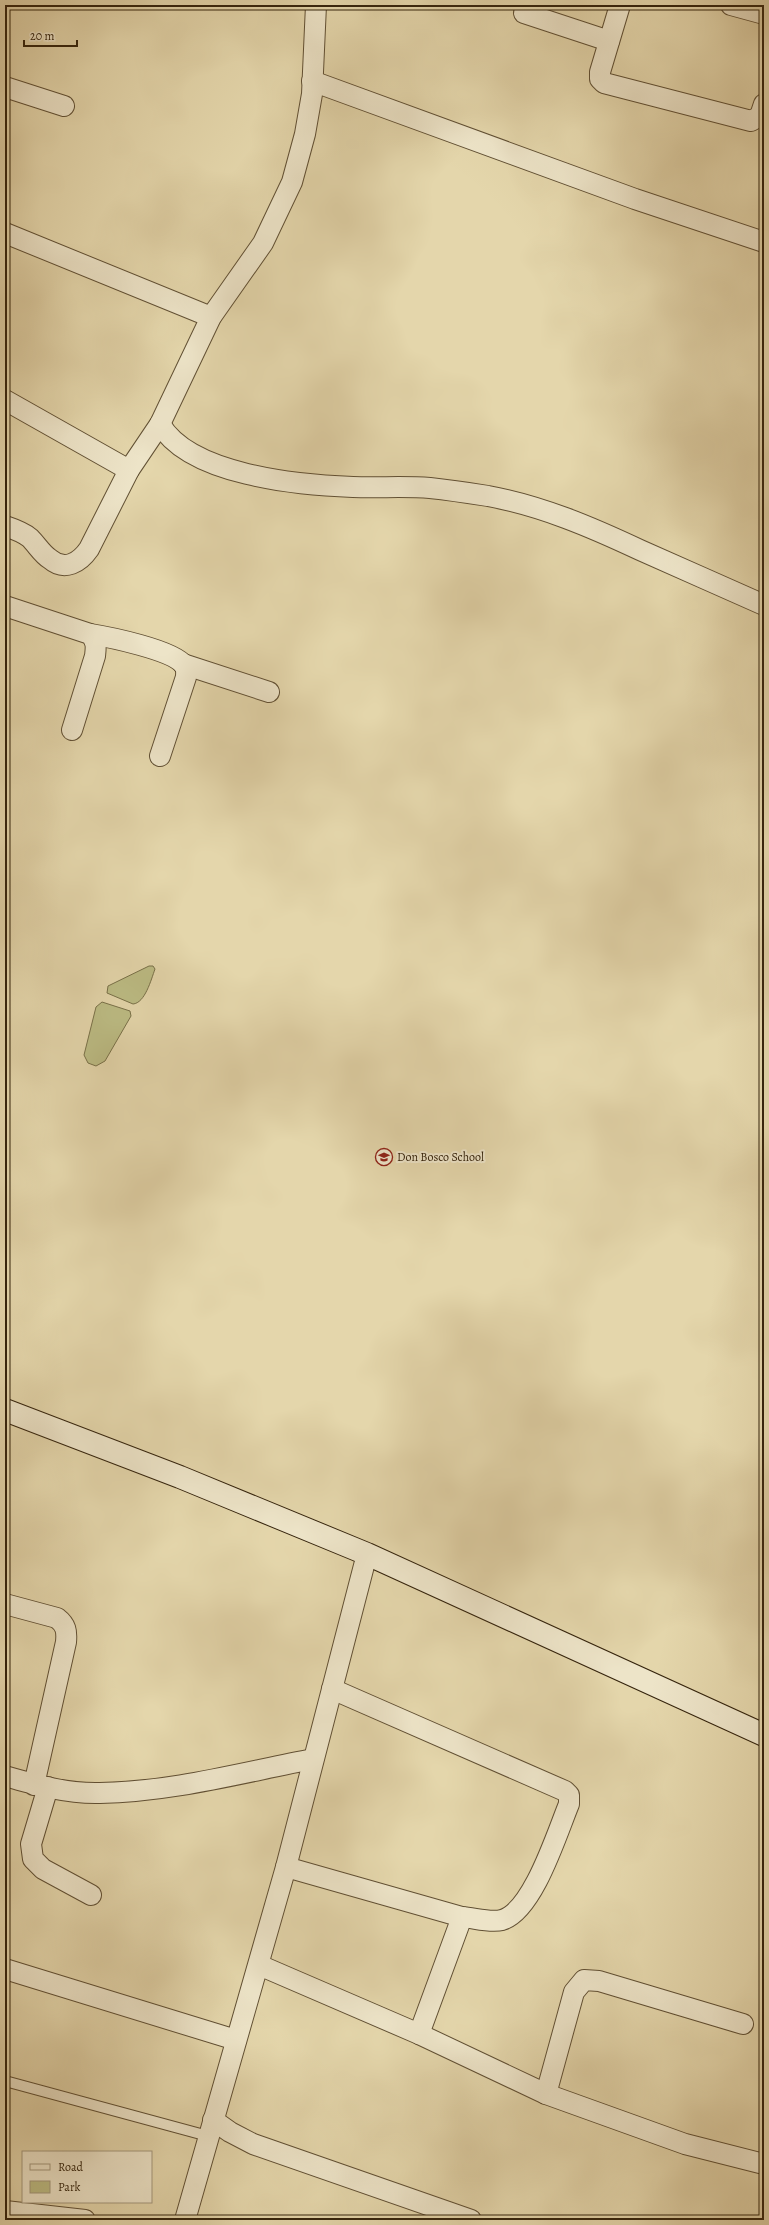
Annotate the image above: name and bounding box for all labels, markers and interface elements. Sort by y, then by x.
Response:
scale bar [24,22,77,48]
text: 20 m [30,28,54,44]
school or university icon: Don Bosco School [374,1147,394,1167]
place label: Don Bosco School [397,1149,484,1165]
legend [22,2151,152,2203]
text: Road [58,2159,84,2175]
text: Park [58,2179,81,2195]

